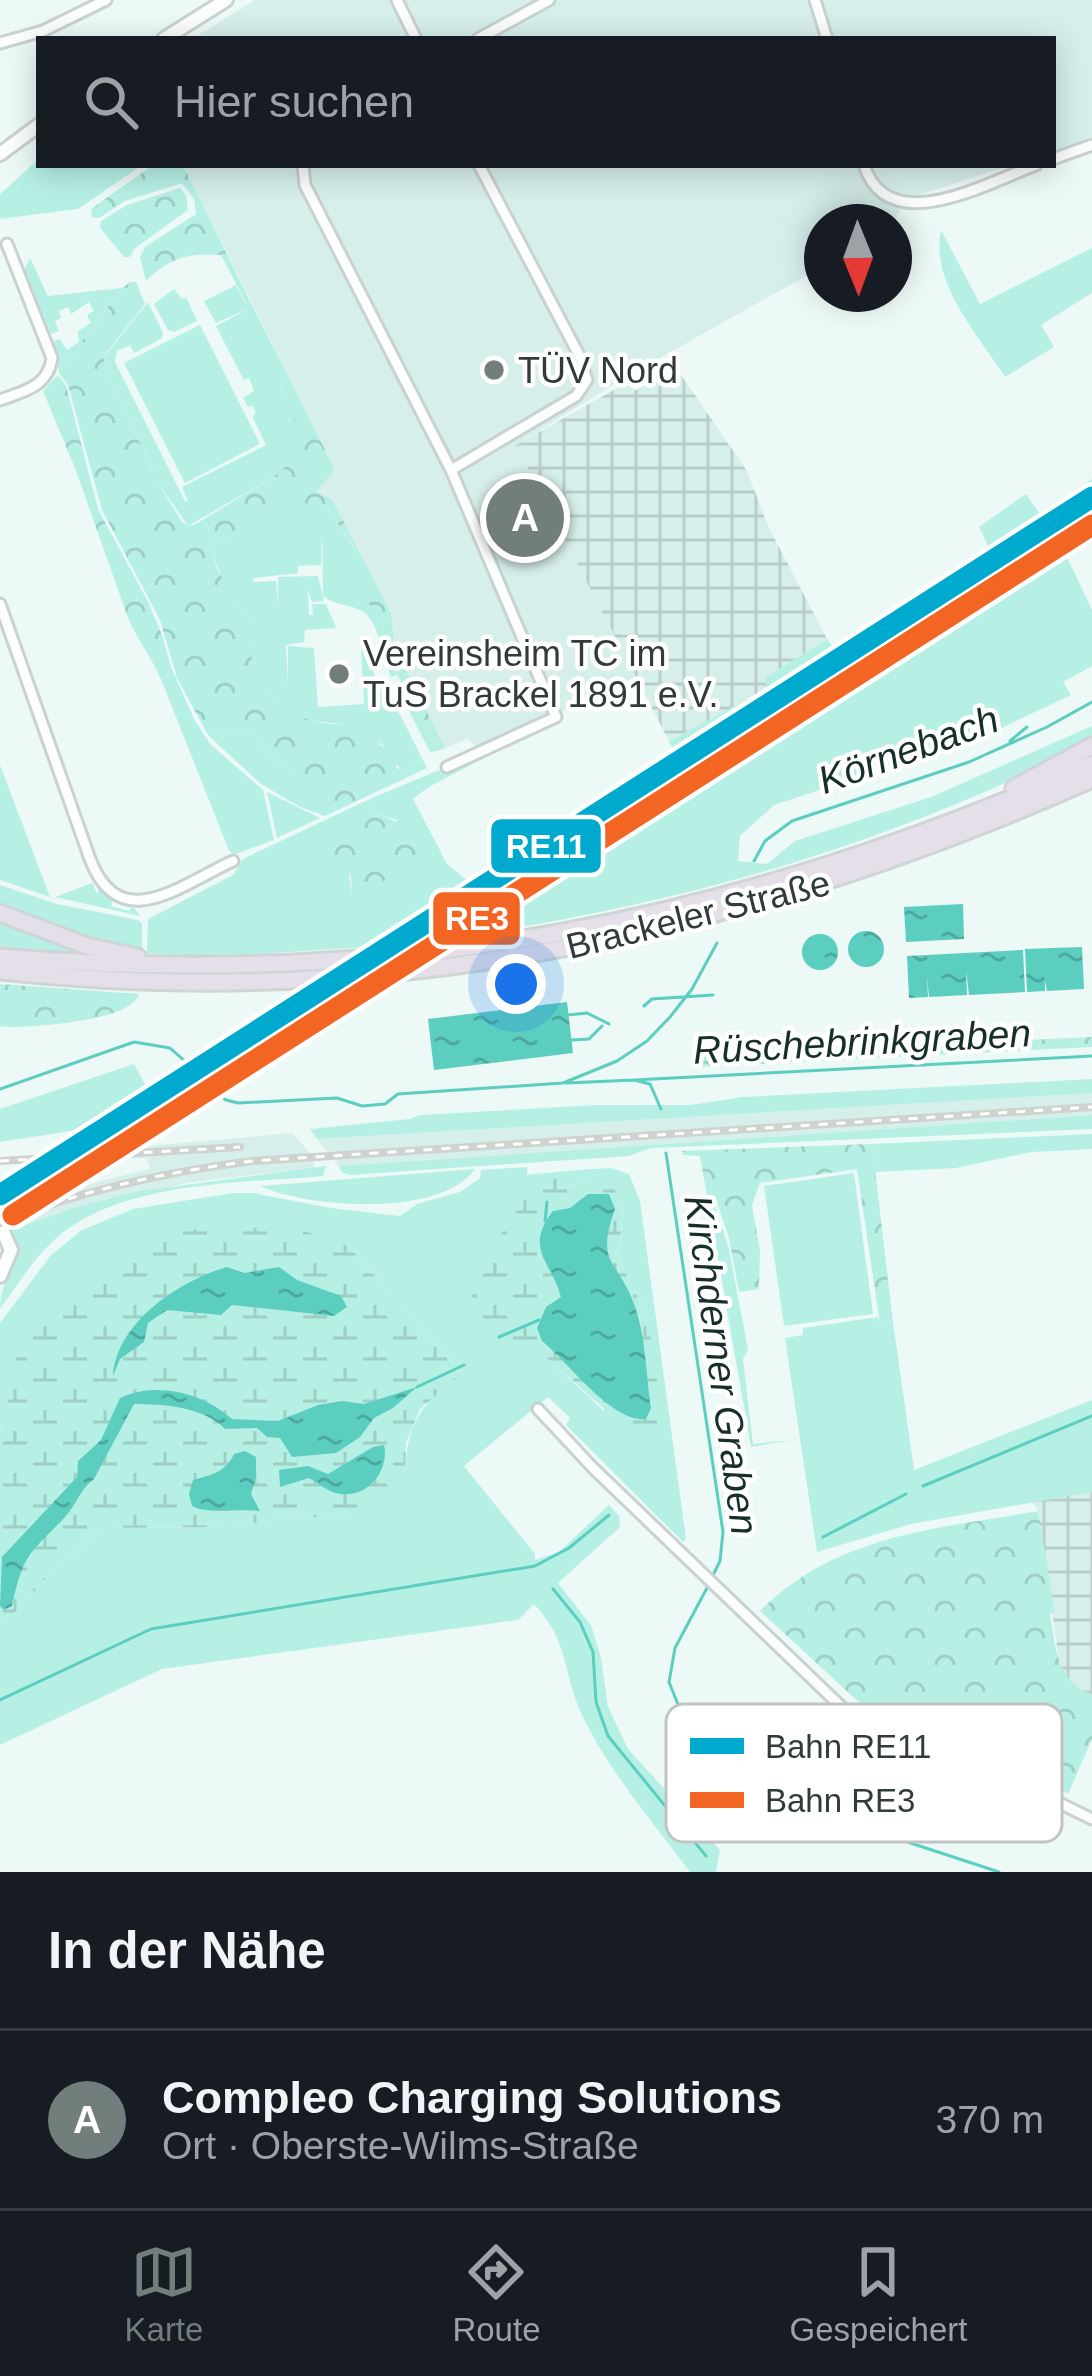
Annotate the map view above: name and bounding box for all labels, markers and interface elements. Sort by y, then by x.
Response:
search box [36,36,1056,168]
icon: search [78,69,144,135]
text: Hier suchen [174,76,414,127]
north arrow [804,204,912,312]
place label: TÜV Nord [518,350,678,391]
marker: TÜV Nord [481,357,507,383]
pin: A [486,473,564,563]
place label: Vereinsheim TC im TuS Brackel 1891 e.V. [363,633,719,715]
marker: Vereinsheim TC im TuS Brackel 1891 e.V. [326,661,352,687]
water label: Körnebach [812,697,1004,802]
line badge: RE11 [489,817,603,875]
text: RE11 [506,828,586,865]
street label: Brackeler Straße [562,862,834,967]
line badge: RE3 [431,890,522,947]
text: RE3 [445,900,509,937]
your location [486,954,546,1014]
water label: Rüschebrinkgraben [692,1011,1032,1072]
water label: Kirchderner Graben [676,1192,767,1538]
legend [666,1704,1062,1842]
text: Bahn RE11 [765,1728,931,1765]
text: Bahn RE3 [765,1782,915,1819]
text: In der Nähe [48,1922,326,1979]
text: Compleo Charging Solutions [162,2072,782,2123]
text: A [73,2098,101,2141]
text: 370 m [936,2098,1044,2141]
text: Ort · Oberste-Wilms-Straße [162,2124,639,2167]
tab: Karte [125,2239,203,2349]
tab: Route [452,2239,540,2349]
tab: Gespeichert [790,2239,967,2349]

